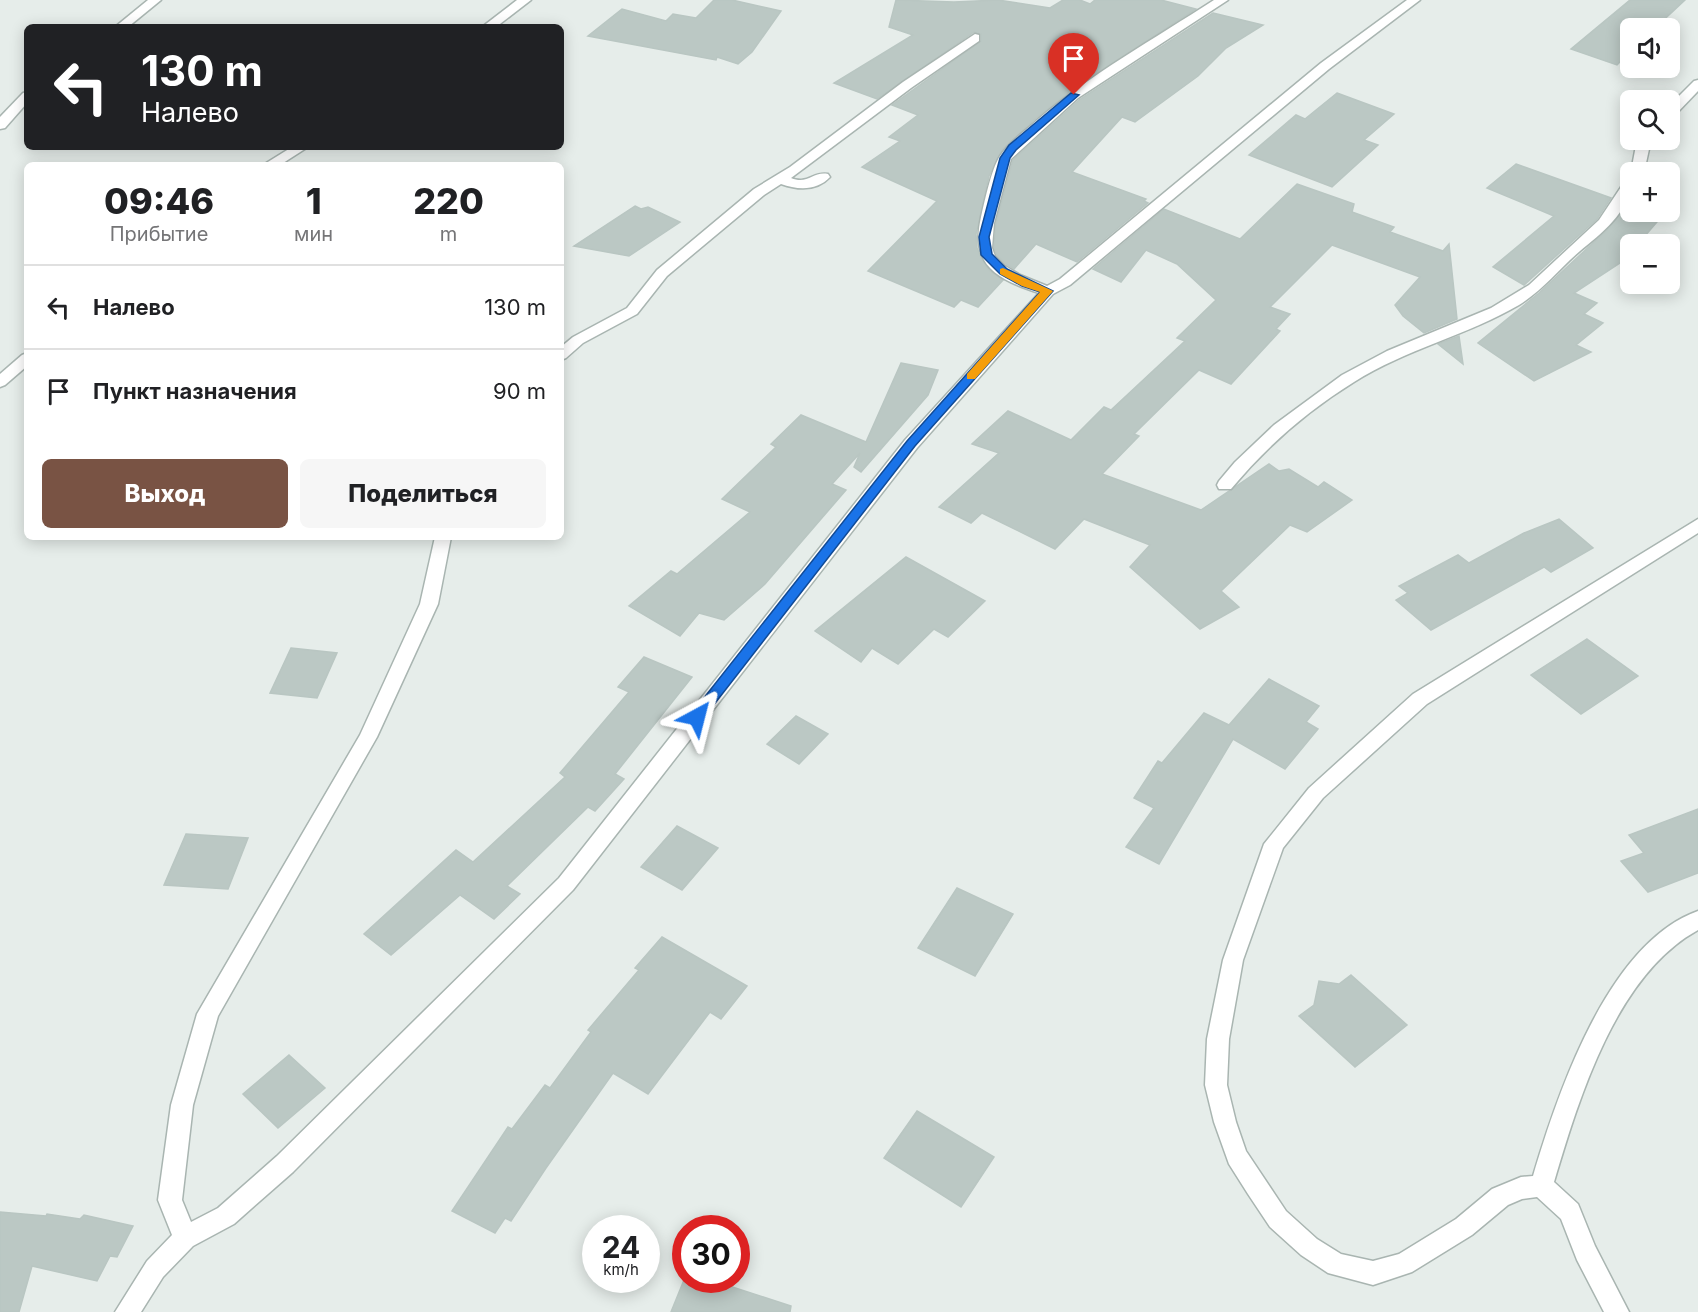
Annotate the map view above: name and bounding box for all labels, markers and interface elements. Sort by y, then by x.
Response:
map controls [1620,18,1680,294]
button: sound [1620,18,1680,78]
pin [1048,33,1099,95]
icon: arrive [1057,42,1090,75]
text: 130 m [141,45,263,96]
icon: left [42,48,120,126]
button: search [1620,90,1680,150]
text: Налево [141,96,239,129]
button: + [1620,162,1680,222]
text: 09:46 [104,179,214,223]
text: 1 [306,179,322,223]
text: 220 [413,179,484,223]
text: Прибытие [110,222,208,246]
text: мин [294,222,333,246]
text: m [440,222,457,246]
button: − [1620,234,1680,294]
icon: left [42,291,75,324]
text: Налево [93,294,175,320]
text: 130 m [484,294,546,320]
icon: arrive [42,375,75,408]
text: Пункт назначения [93,378,297,404]
text: 90 m [493,378,546,404]
button: Выход [42,459,288,528]
button: Поделиться [300,459,546,528]
position arrow [665,685,729,749]
speed limit sign: 30 [672,1215,750,1293]
text: 24 [602,1229,640,1265]
text: km/h [603,1260,639,1279]

